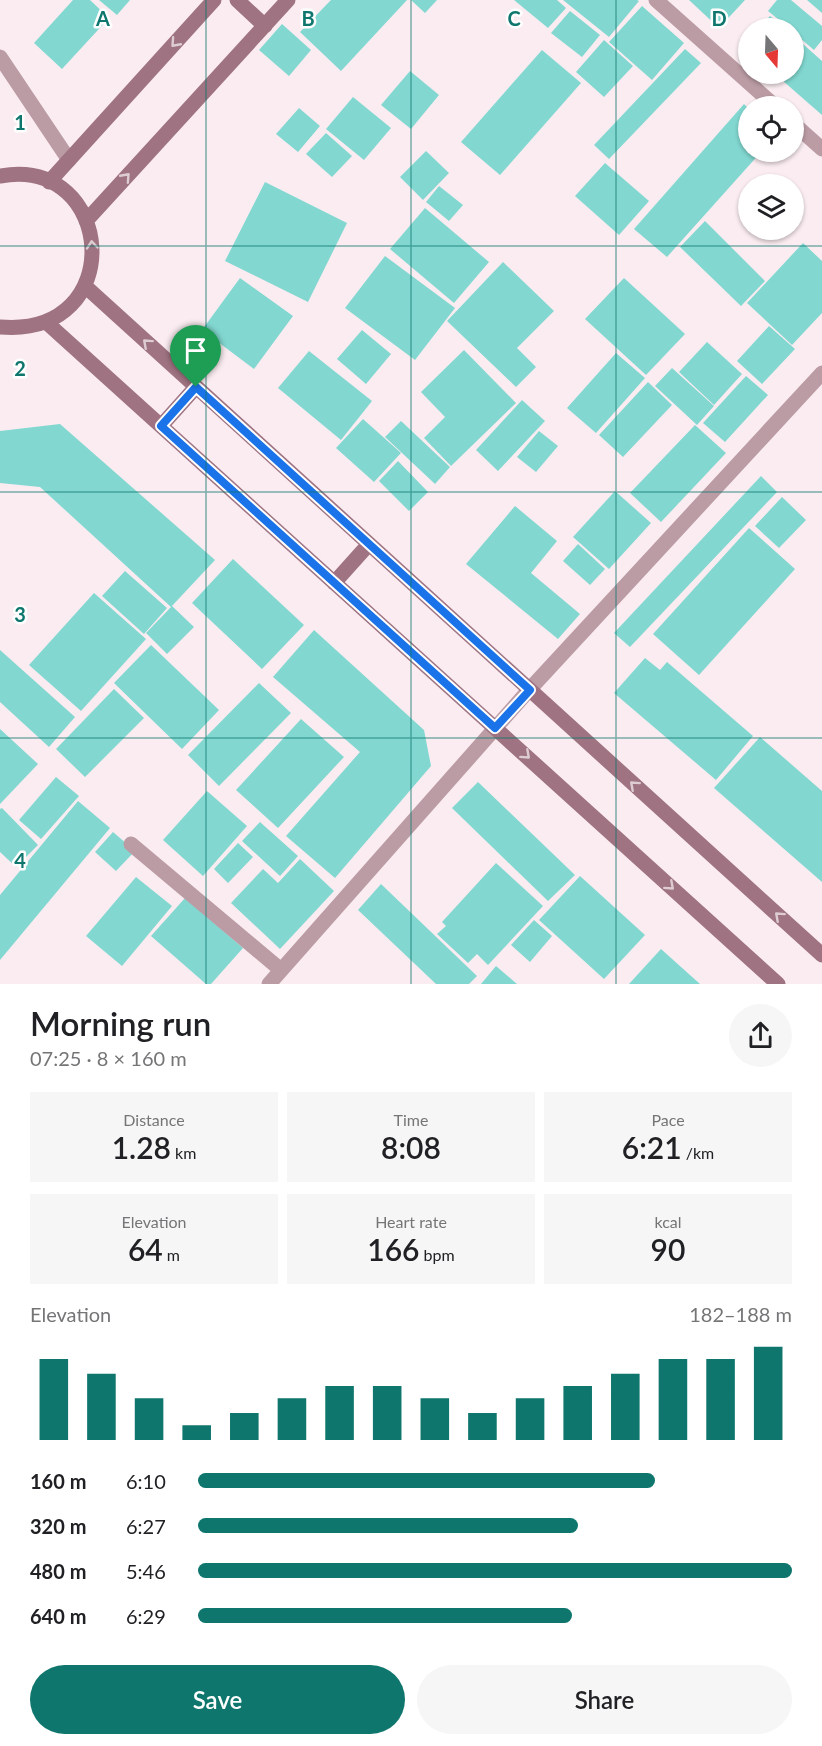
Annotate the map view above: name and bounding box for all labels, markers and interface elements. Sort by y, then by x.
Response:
text: A [95,6,110,30]
text: B [301,6,315,30]
text: C [507,6,521,30]
text: D [711,6,727,30]
north arrow [738,18,804,84]
map controls [738,18,804,240]
one-way arrow [171,36,182,47]
button: locate [738,96,804,162]
text: 1 [14,110,26,134]
one-way arrow [119,174,130,184]
button: layers [738,174,804,240]
one-way arrow [86,241,99,250]
pin [170,325,221,387]
icon: arrive [179,334,212,367]
one-way arrow [144,339,154,350]
text: 2 [14,356,26,380]
text: 3 [14,602,26,626]
one-way arrow [519,748,529,759]
one-way arrow [630,781,641,792]
text: 4 [14,848,26,872]
one-way arrow [663,879,674,890]
one-way arrow [775,912,785,923]
text: Morning run [30,1003,211,1043]
button: share [729,1004,792,1067]
text: 07:25 · 8 × 160 m [30,1046,187,1070]
text: Distance [123,1110,185,1129]
text: Time [394,1110,428,1129]
text: Pace [651,1110,685,1129]
text: 1.28 [112,1129,171,1165]
text: 8:08 [381,1129,441,1165]
text: 6:21 [622,1129,682,1165]
text: km [171,1143,196,1162]
text: /km [682,1143,714,1162]
text: Elevation [122,1212,187,1231]
text: Heart rate [375,1212,447,1231]
text: kcal [654,1212,682,1231]
text: 64 [128,1231,163,1267]
text: 166 [367,1231,420,1267]
text: 90 [651,1231,685,1267]
text: m [163,1245,180,1264]
text: bpm [420,1245,455,1264]
text: Elevation [30,1302,111,1326]
text: 182–188 m [689,1302,792,1326]
text: 160 m [30,1469,86,1493]
text: 6:10 [126,1469,166,1493]
text: 320 m [30,1514,86,1538]
text: 6:27 [126,1514,166,1538]
text: 480 m [30,1559,86,1583]
text: 5:46 [126,1559,166,1583]
text: 640 m [30,1604,86,1628]
text: 6:29 [126,1604,166,1628]
button: Save [30,1665,405,1734]
button: Share [417,1665,792,1734]

